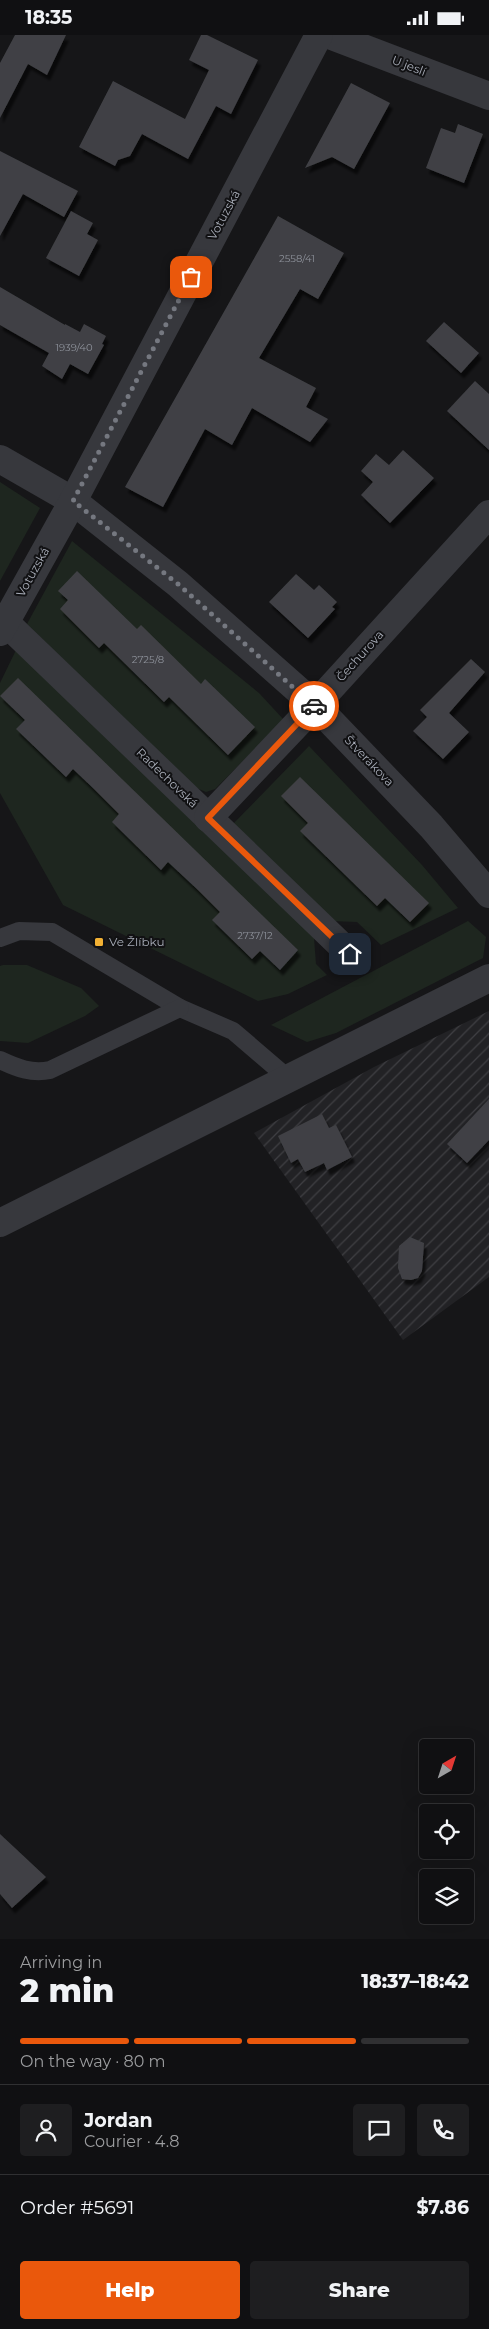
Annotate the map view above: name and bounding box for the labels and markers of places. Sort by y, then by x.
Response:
pin [170,256,212,298]
pin [329,933,371,975]
place label: Ve Žlíbku [109,934,165,949]
marker: Ve Žlíbku [93,936,105,948]

